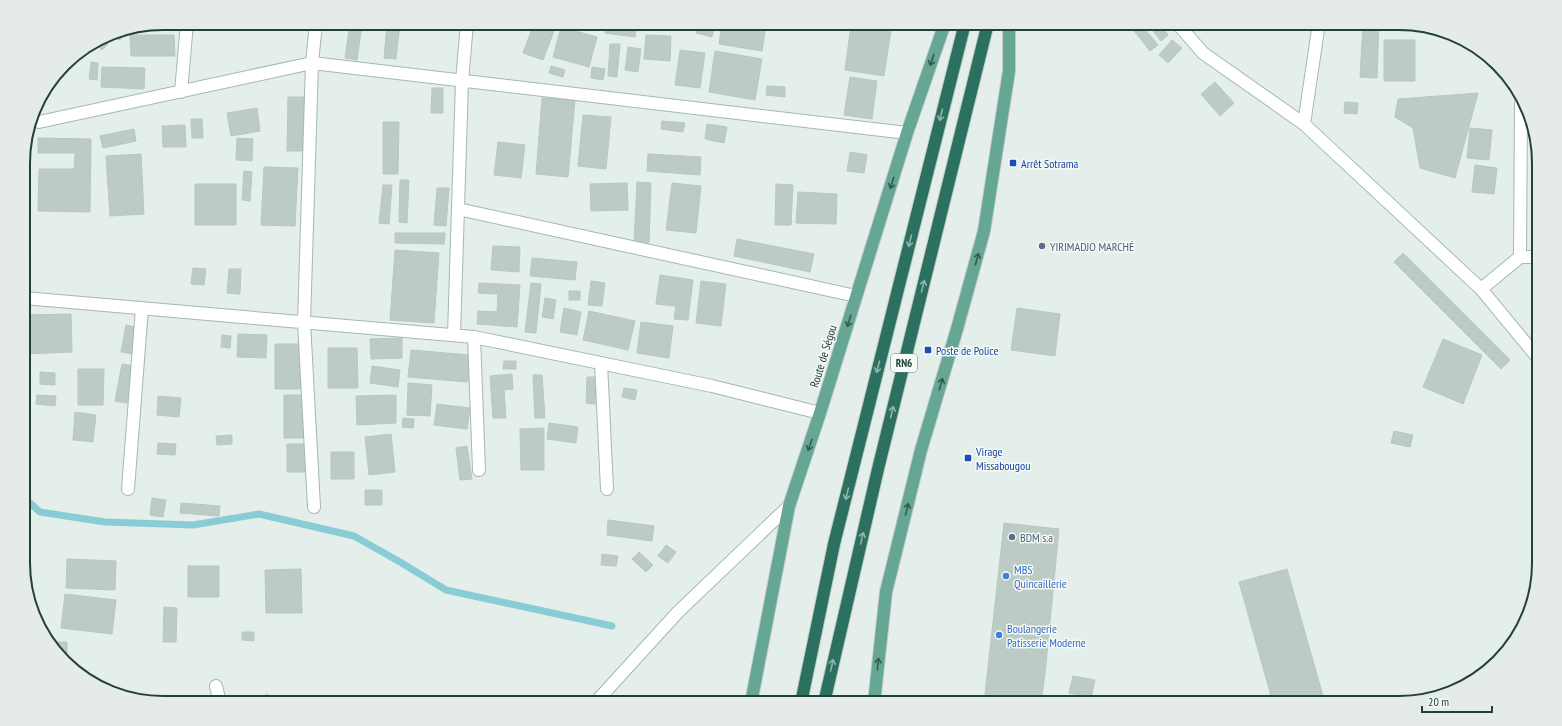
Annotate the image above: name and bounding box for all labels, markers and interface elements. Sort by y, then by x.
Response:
one-way arrow [928,53,935,66]
one-way arrow [937,108,945,121]
place label: Arrêt Sotrama [1021,156,1079,171]
marker: Arrêt Sotrama [1008,158,1018,168]
one-way arrow [887,177,895,189]
one-way arrow [906,234,913,247]
place label: YIRIMADJO MARCHÉ [1050,239,1134,254]
marker: YIRIMADJO MARCHÉ [1037,241,1047,251]
one-way arrow [974,252,981,265]
one-way arrow [920,279,927,292]
one-way arrow [845,314,852,327]
street label: Route de Ségou [806,323,840,389]
place label: Poste de Police [936,343,998,358]
marker: Poste de Police [923,345,933,355]
road number: RN6 [891,354,917,372]
one-way arrow [874,361,882,374]
one-way arrow [938,377,945,390]
one-way arrow [889,406,896,419]
one-way arrow [806,438,813,451]
place label: Virage Missabougou [975,444,1030,473]
marker: Virage Missabougou [963,453,973,463]
one-way arrow [843,487,850,500]
one-way arrow [903,503,911,516]
place label: BDM s.a [1020,530,1053,545]
one-way arrow [858,532,866,545]
marker: BDM s.a [1007,532,1017,542]
place label: MBS Quincaillerie [1014,562,1067,591]
marker: MBS Quincaillerie [1001,571,1011,581]
place label: Boulangerie Patisserie Moderne [1007,621,1086,650]
marker: Boulangerie Patisserie Moderne [994,630,1004,640]
one-way arrow [874,658,882,671]
one-way arrow [829,659,836,672]
scale bar [1422,688,1492,714]
text: 20 m [1428,694,1449,709]

